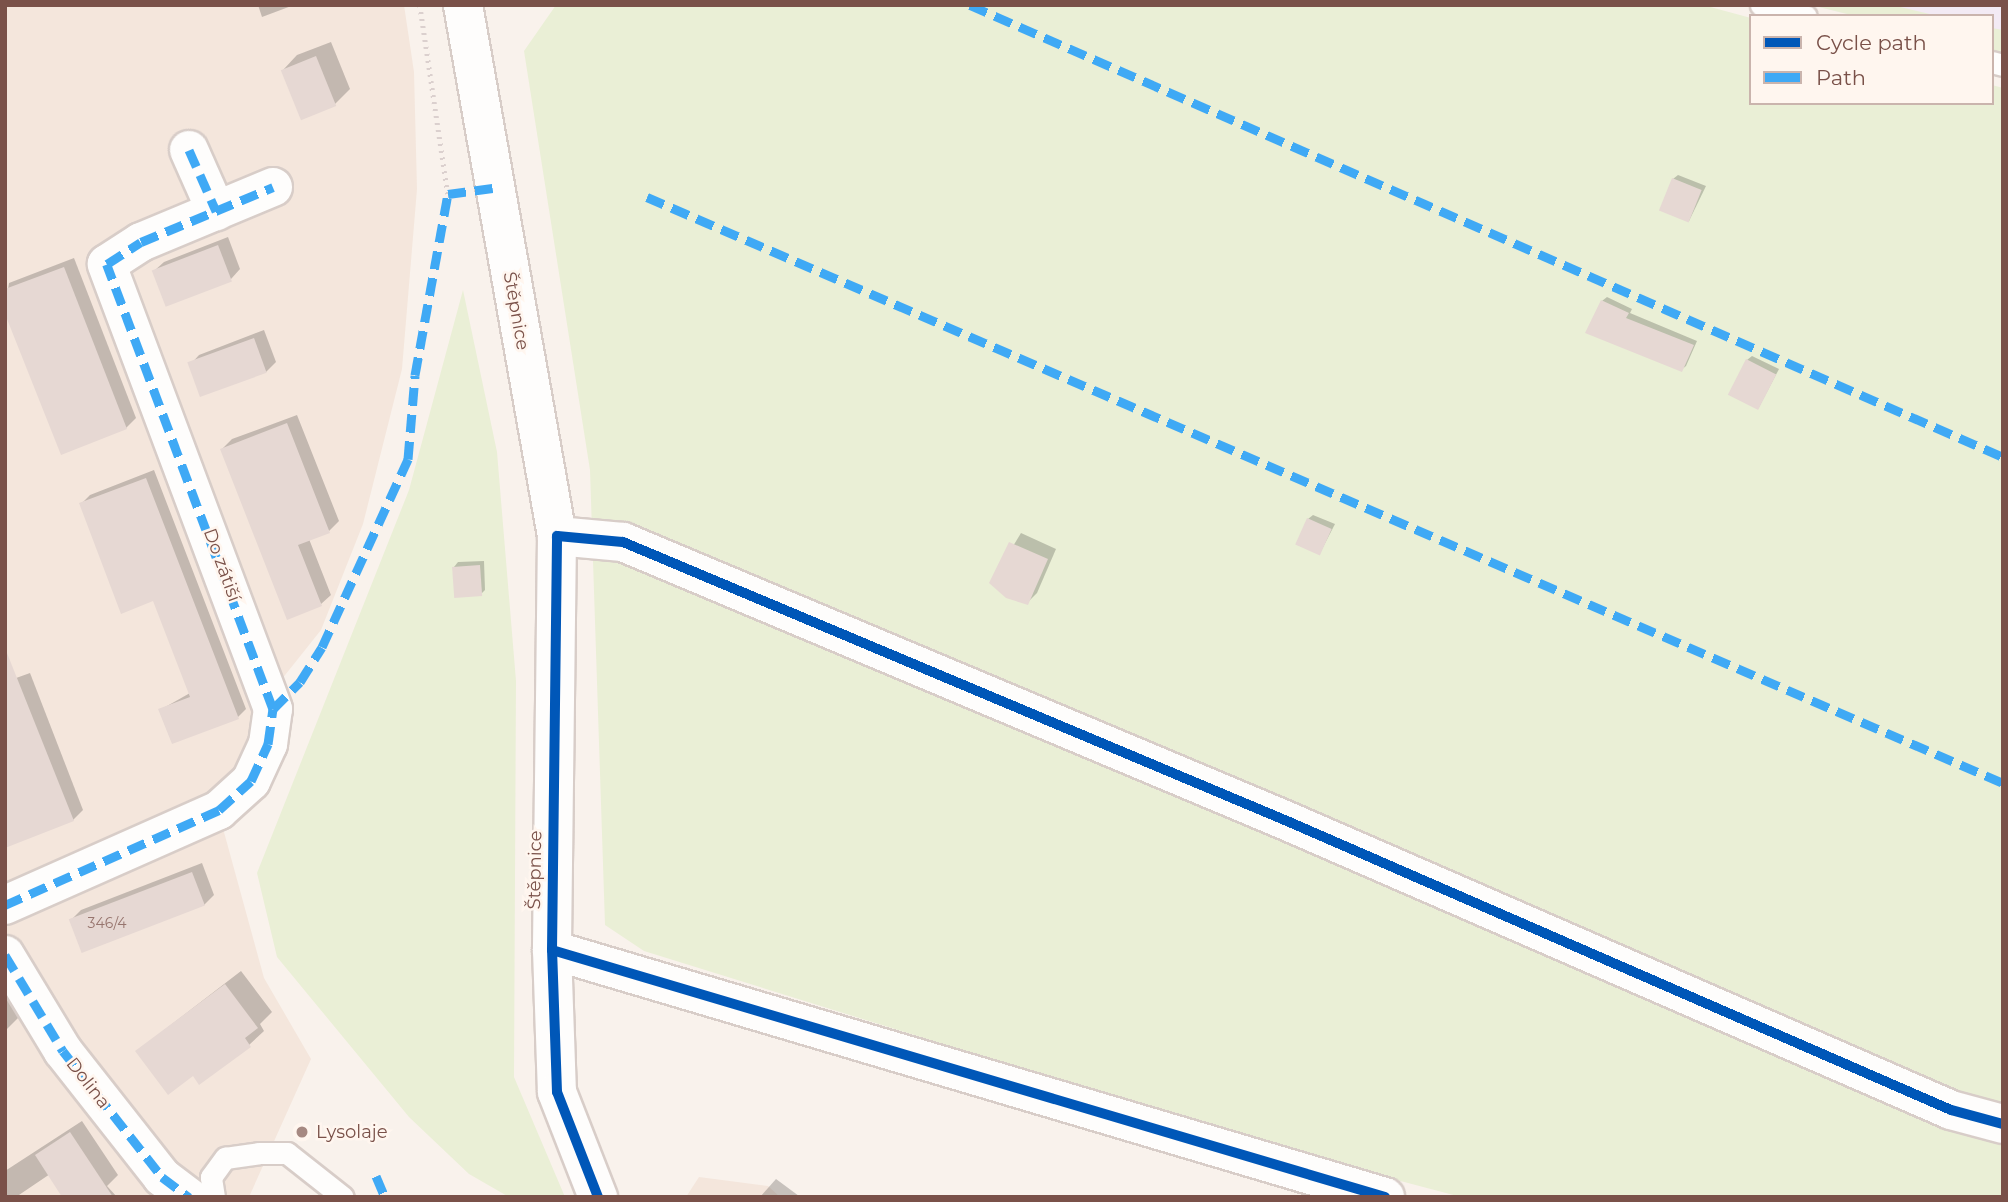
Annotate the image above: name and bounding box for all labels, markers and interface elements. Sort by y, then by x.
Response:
legend [1749,14,1994,105]
text: Cycle path [1816,30,1927,55]
text: Path [1816,65,1866,90]
street label: Štěpnice [499,270,533,352]
street label: Do zátiší [199,525,245,605]
street label: Štěpnice [524,830,546,910]
house number: 346/4 [88,915,126,931]
street label: Dolina [61,1053,115,1113]
place label: Lysolaje [316,1121,388,1143]
marker: Lysolaje [294,1124,310,1140]

